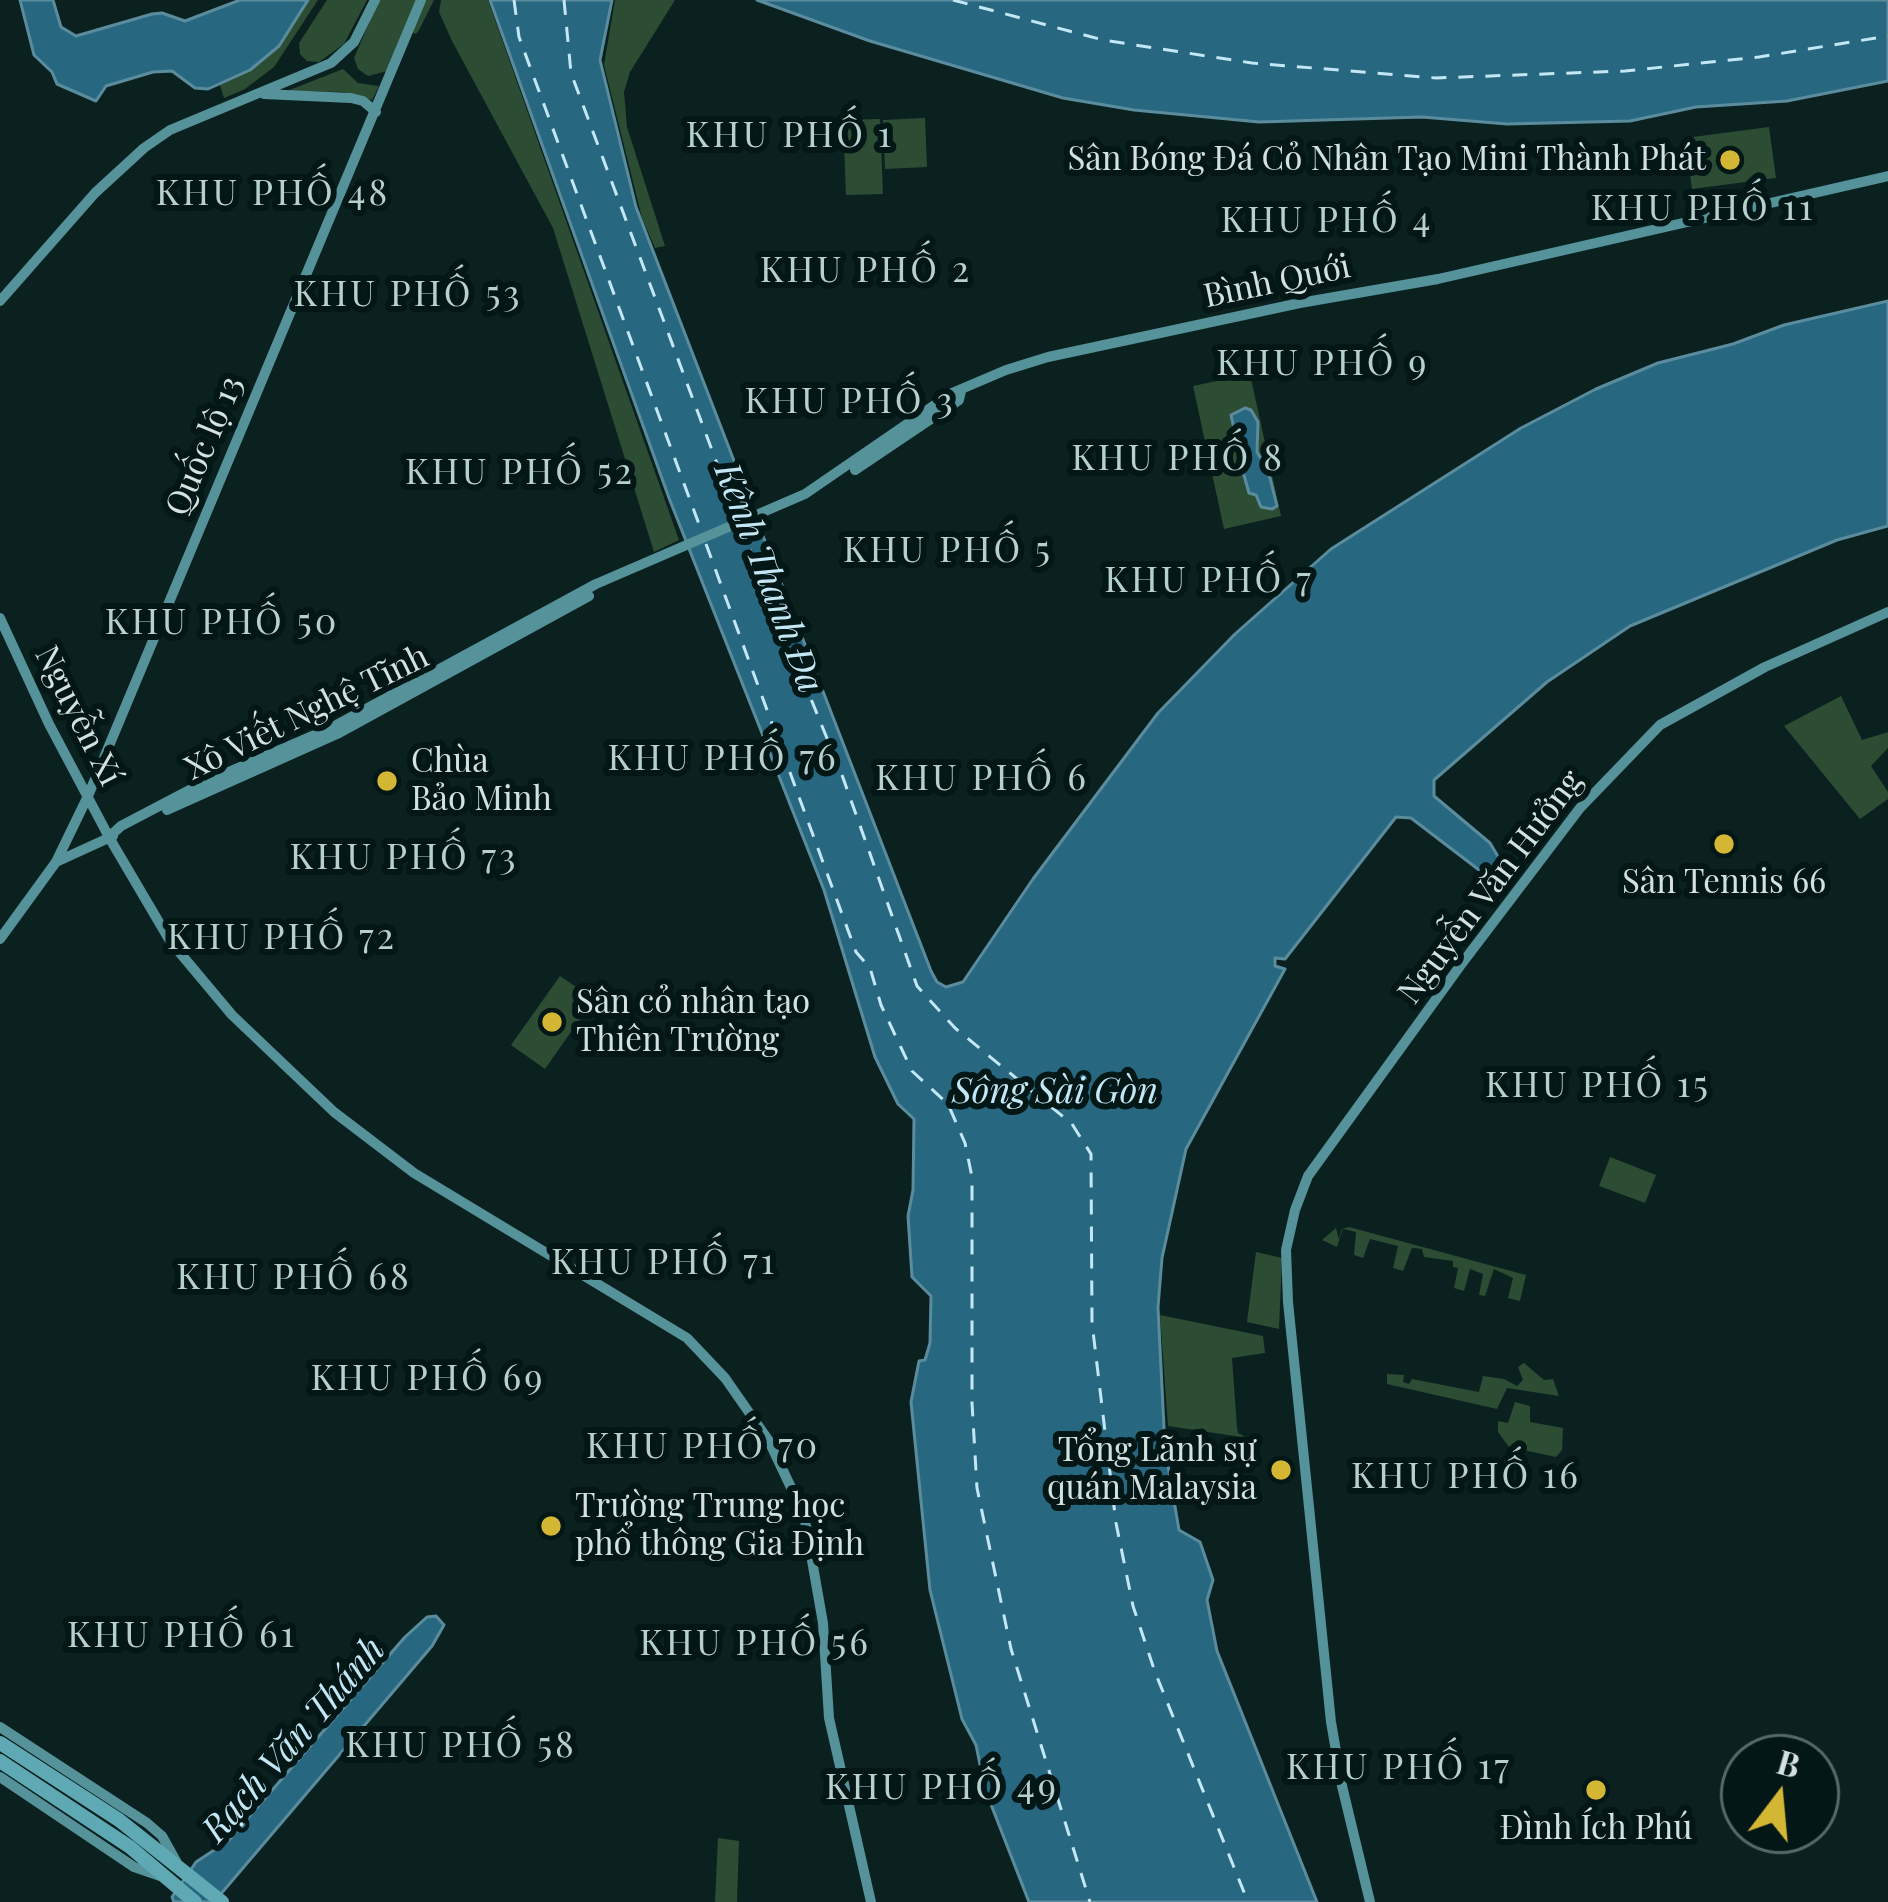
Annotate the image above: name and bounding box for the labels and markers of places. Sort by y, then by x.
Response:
place label: Sân Bóng Đá Cỏ Nhân Tạo Mini Thành Phát [1067,140,1706,180]
marker: Sân Bóng Đá Cỏ Nhân Tạo Mini Thành Phát [1717,147,1743,173]
place label: Chùa Bảo Minh [411,742,552,820]
marker: Chùa Bảo Minh [374,768,400,794]
marker: Sân Tennis 66 [1711,831,1737,857]
place label: Sân Tennis 66 [1622,863,1826,903]
place label: Sân cỏ nhân tạo Thiên Trường [576,983,810,1061]
marker: Sân cỏ nhân tạo Thiên Trường [539,1009,565,1035]
place label: Tổng Lãnh sự quán Malaysia [1047,1431,1257,1509]
marker: Tổng Lãnh sự quán Malaysia [1268,1457,1294,1483]
place label: Trường Trung học phổ thông Gia Định [575,1487,864,1565]
marker: Trường Trung học phổ thông Gia Định [538,1513,564,1539]
marker: Đình Ích Phú [1583,1777,1609,1803]
place label: Đình Ích Phú [1500,1809,1692,1849]

